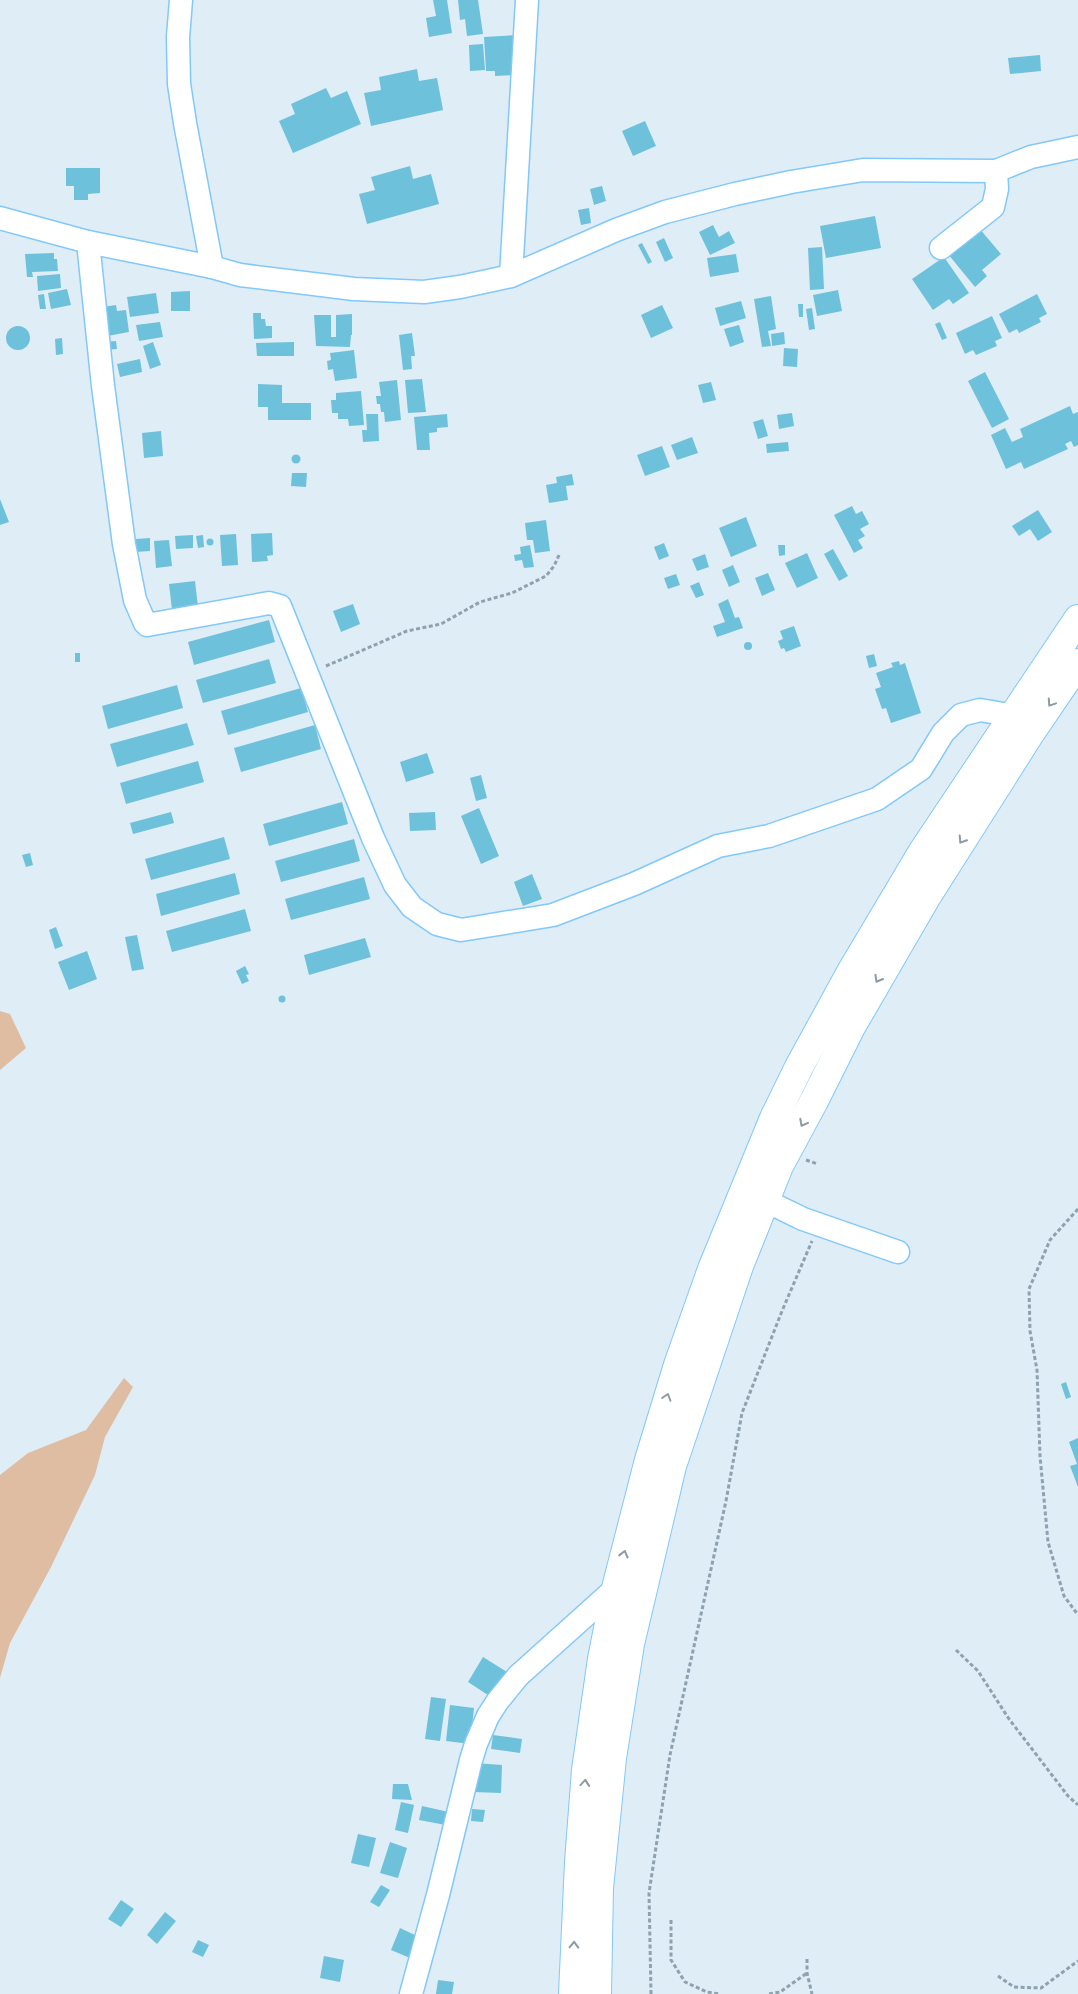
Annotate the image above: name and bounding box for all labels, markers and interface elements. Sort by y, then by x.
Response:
one-way arrow [1047,698,1057,707]
one-way arrow [959,834,969,843]
one-way arrow [875,973,885,982]
one-way arrow [799,1117,809,1126]
one-way arrow [661,1394,671,1402]
one-way arrow [619,1551,629,1559]
one-way arrow [580,1779,591,1787]
one-way arrow [569,1941,579,1949]

